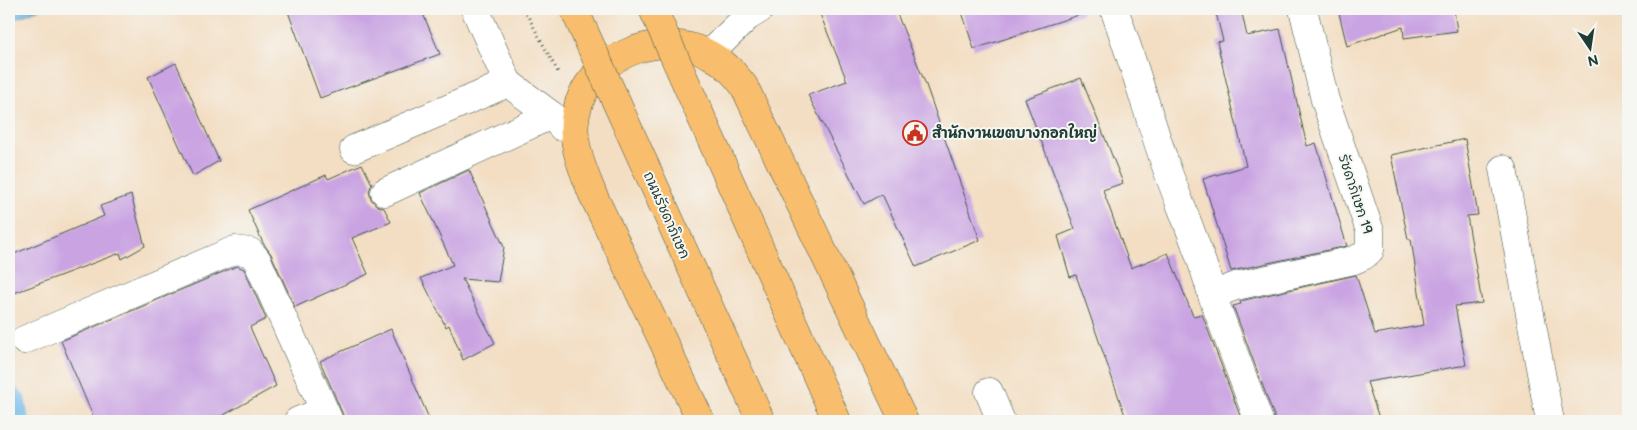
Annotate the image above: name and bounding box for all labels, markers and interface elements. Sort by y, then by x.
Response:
north arrow [1564,22,1614,72]
text: N [1586,51,1600,70]
public building icon: สำนักงานเขตบางกอกใหญ่ [902,120,928,146]
place label: สำนักงานเขตบางกอกใหญ่ [932,123,1097,142]
street label: รัชดาภิเษก 19 [1335,152,1376,236]
street label: ถนนรัชดาภิเษก [640,169,693,261]

